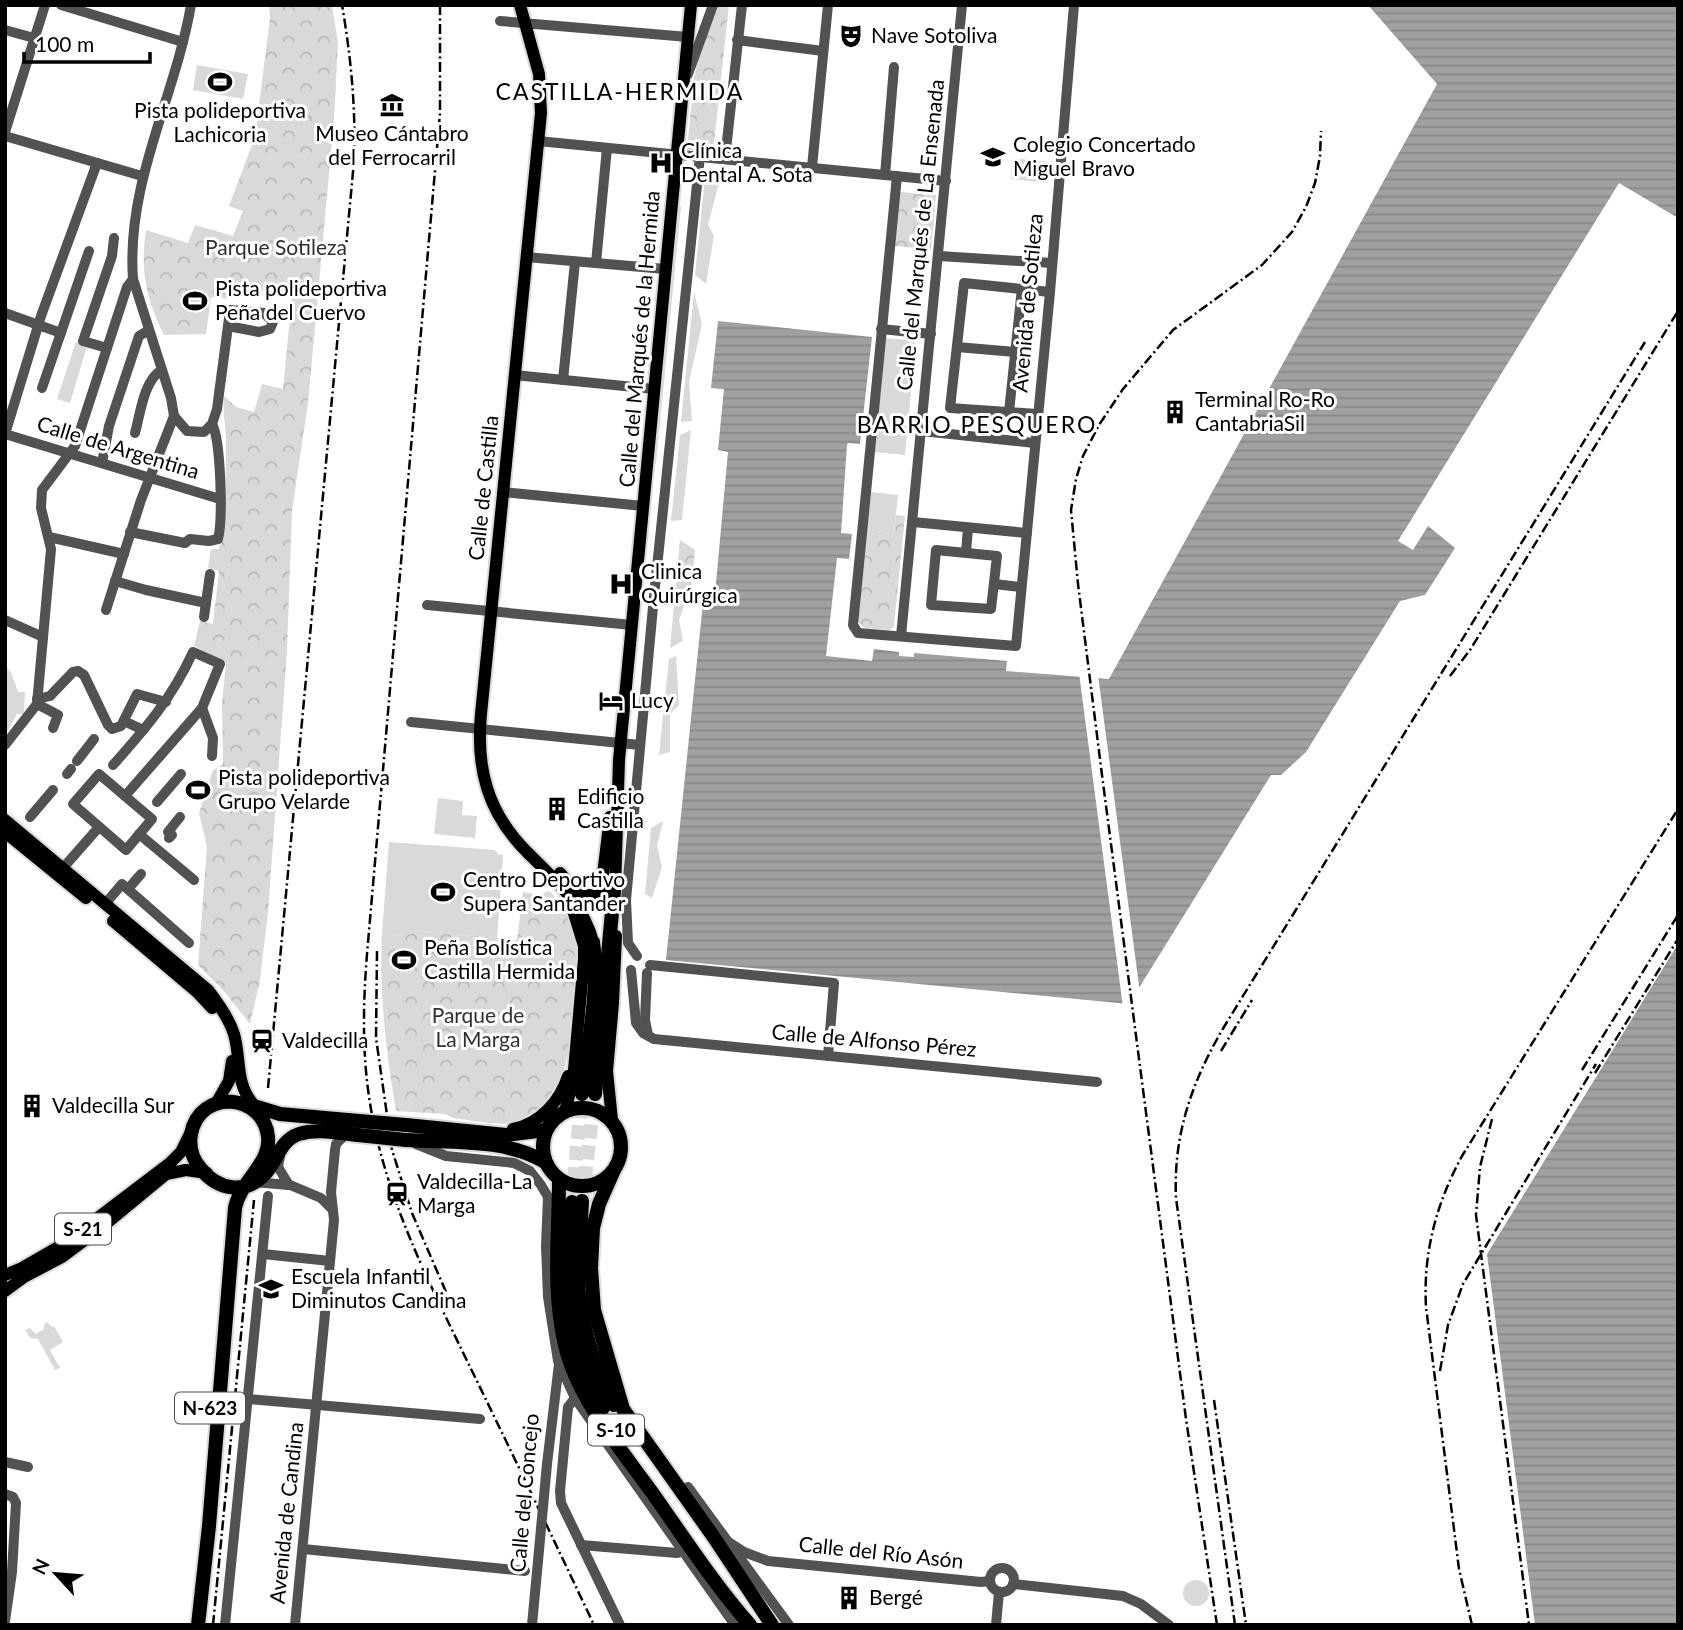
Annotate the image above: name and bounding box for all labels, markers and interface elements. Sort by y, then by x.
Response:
scale bar [24,21,150,65]
theatre icon: Nave Sotoliva [837,22,865,50]
place label: Nave Sotoliva [871,22,997,47]
text: 100 m [35,31,94,56]
sports icon: Pista polideportiva Lachicoria [206,68,234,96]
district label: CASTILLA-HERMIDA [496,77,744,105]
street label: Calle del Marqués de La Ensenada [891,78,948,392]
museum icon: Museo Cántabro del Ferrocarril [378,91,406,119]
place label: Pista polideportiva Lachicoria [134,97,306,146]
place label: Museo Cántabro del Ferrocarril [315,120,469,169]
place label: Colegio Concertado Miguel Bravo [1013,131,1196,180]
place label: Clínica Dental A. Sota [681,137,813,186]
school or university icon: Colegio Concertado Miguel Bravo [979,143,1007,171]
hospital icon: Clínica Dental A. Sota [647,149,675,177]
street label: Calle del Marqués de la Hermida [613,189,664,488]
street label: Avenida de Sotileza [1006,212,1047,393]
park label: Parque Sotileza [205,234,347,259]
place label: Pista polideportiva Peña del Cuervo [215,275,387,324]
sports icon: Pista polideportiva Peña del Cuervo [181,287,209,315]
place label: Terminal Ro-Ro CantabriaSil [1195,386,1335,435]
building icon: Terminal Ro-Ro CantabriaSil [1161,398,1189,426]
street label: Calle de Argentina [34,410,203,483]
district label: BARRIO PESQUERO [857,410,1097,438]
street label: Calle de Castilla [462,414,503,562]
place label: Clinica Quirúrgica [641,558,738,607]
hospital icon: Clinica Quirúrgica [607,570,635,598]
hotel icon: Lucy [597,687,625,715]
place label: Lucy [631,687,674,712]
place label: Pista polideportiva Grupo Velarde [218,764,390,813]
sports icon: Pista polideportiva Grupo Velarde [184,776,212,804]
place label: Edificio Castilla [577,783,645,832]
building icon: Edificio Castilla [543,795,571,823]
place label: Centro Deportivo Supera Santander [463,866,626,915]
sports icon: Centro Deportivo Supera Santander [429,878,457,906]
place label: Peña Bolística Castilla Hermida [424,934,575,983]
sports icon: Peña Bolística Castilla Hermida [390,946,418,974]
park label: Parque de La Marga [432,1002,524,1051]
street label: Calle de Alfonso Pérez [771,1018,978,1061]
station icon: Valdecilla [248,1027,276,1055]
place label: Valdecilla [282,1027,368,1052]
building icon: Valdecilla Sur [18,1092,46,1120]
place label: Valdecilla Sur [52,1092,175,1117]
place label: Valdecilla-La Marga [417,1168,532,1217]
station icon: Valdecilla-La Marga [383,1180,411,1208]
road number: S-21 [55,1214,111,1245]
place label: Escuela Infantil Diminutos Candina [291,1263,467,1312]
school or university icon: Escuela Infantil Diminutos Candina [257,1275,285,1303]
road number: N-623 [175,1392,245,1424]
street label: Calle del Concejo [504,1412,543,1573]
road number: S-10 [588,1414,644,1446]
street label: Avenida de Candina [264,1421,307,1605]
street label: Calle del Río Asón [798,1530,965,1573]
north arrow [21,1539,91,1609]
text: N [27,1555,54,1578]
building icon: Bergé [835,1584,863,1612]
place label: Bergé [869,1584,923,1609]

